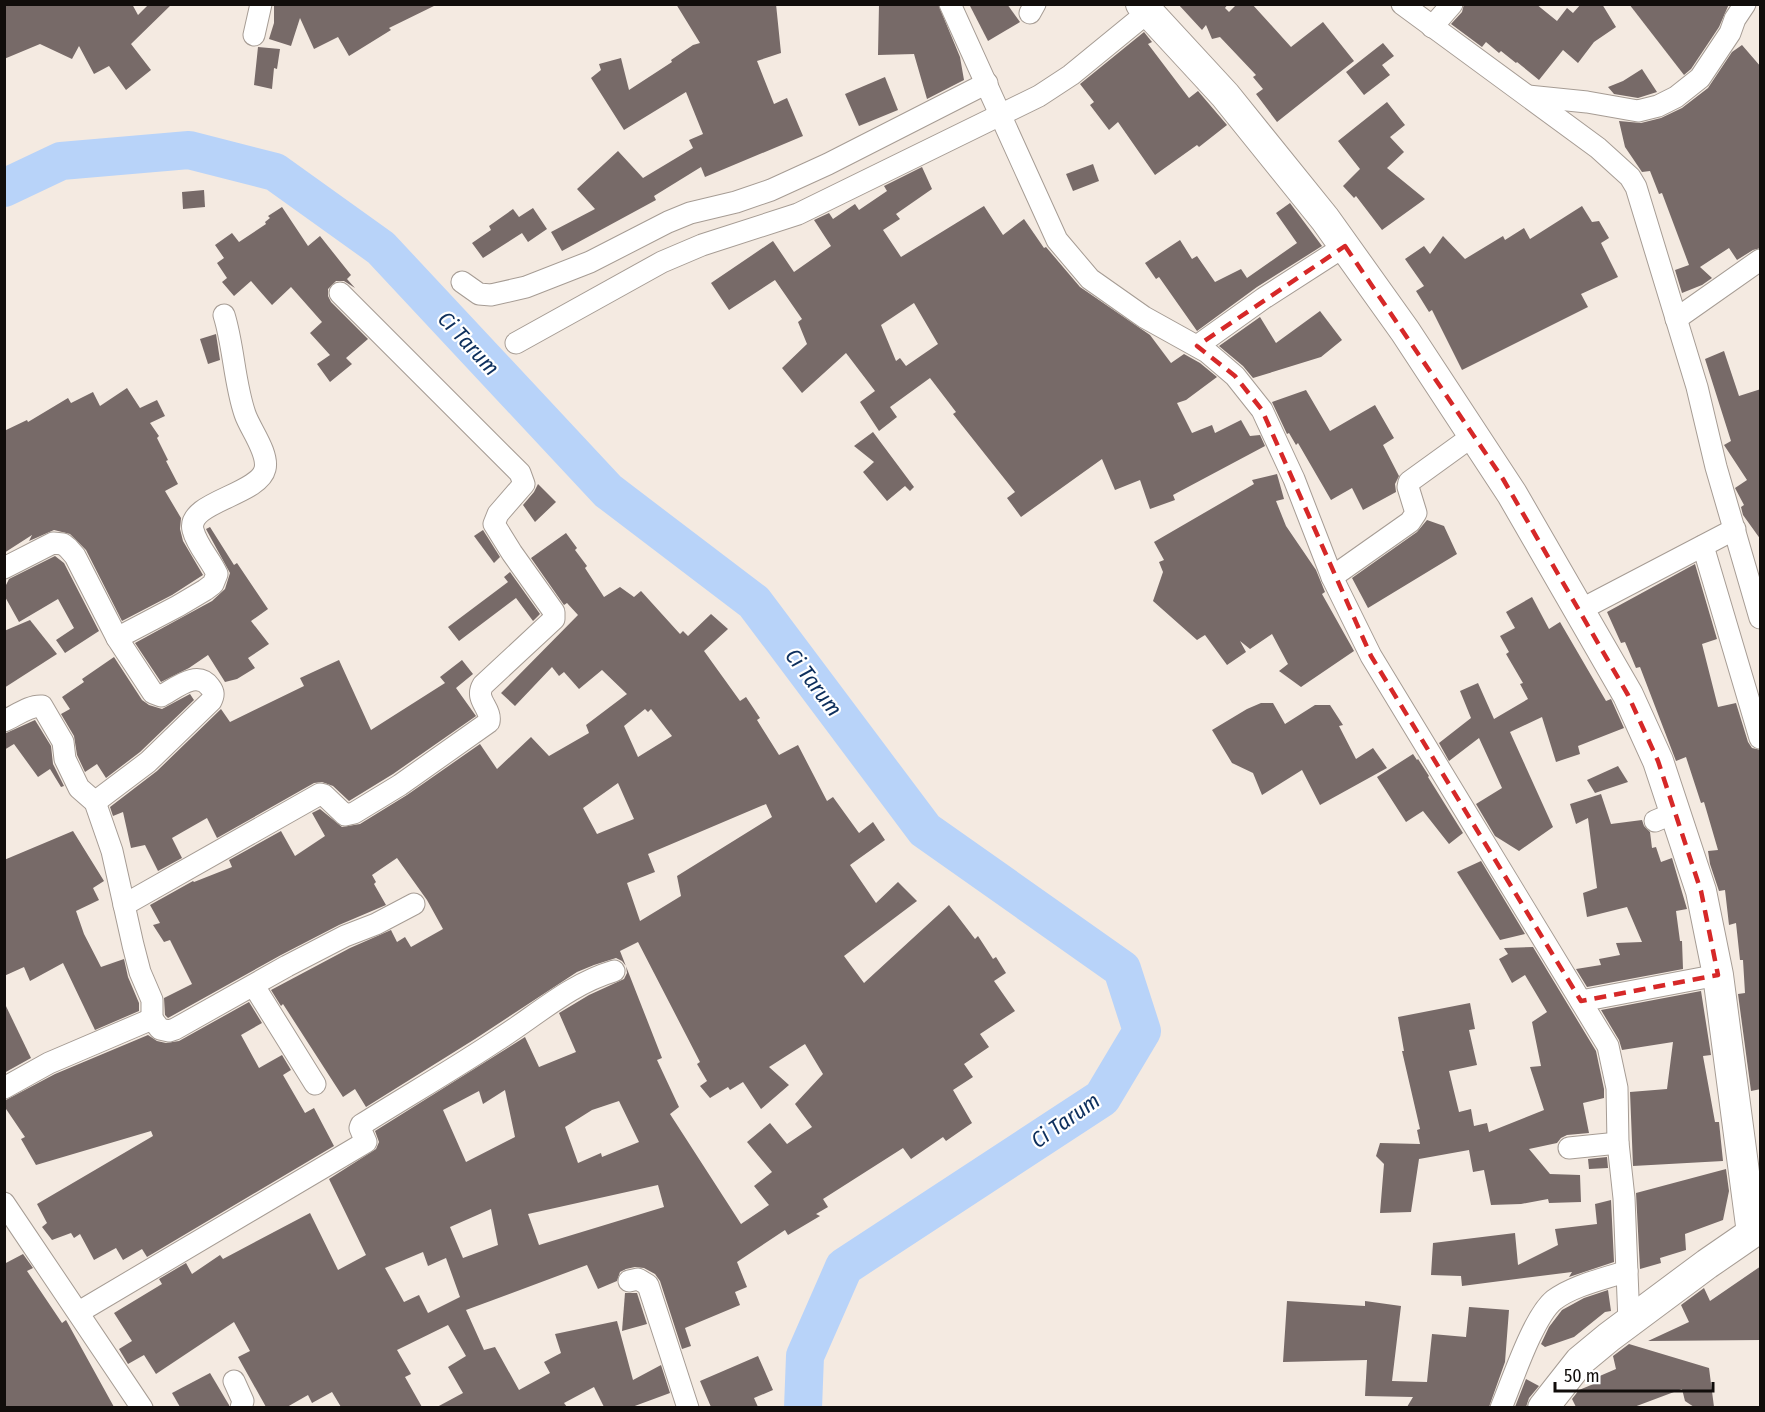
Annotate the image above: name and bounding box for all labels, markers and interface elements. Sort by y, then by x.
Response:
water label: Ci Tarum [432,306,505,381]
water label: Ci Tarum [779,643,848,722]
water label: Ci Tarum [1026,1087,1105,1154]
scale bar [1555,1355,1712,1393]
text: 50 m [1564,1365,1600,1387]

